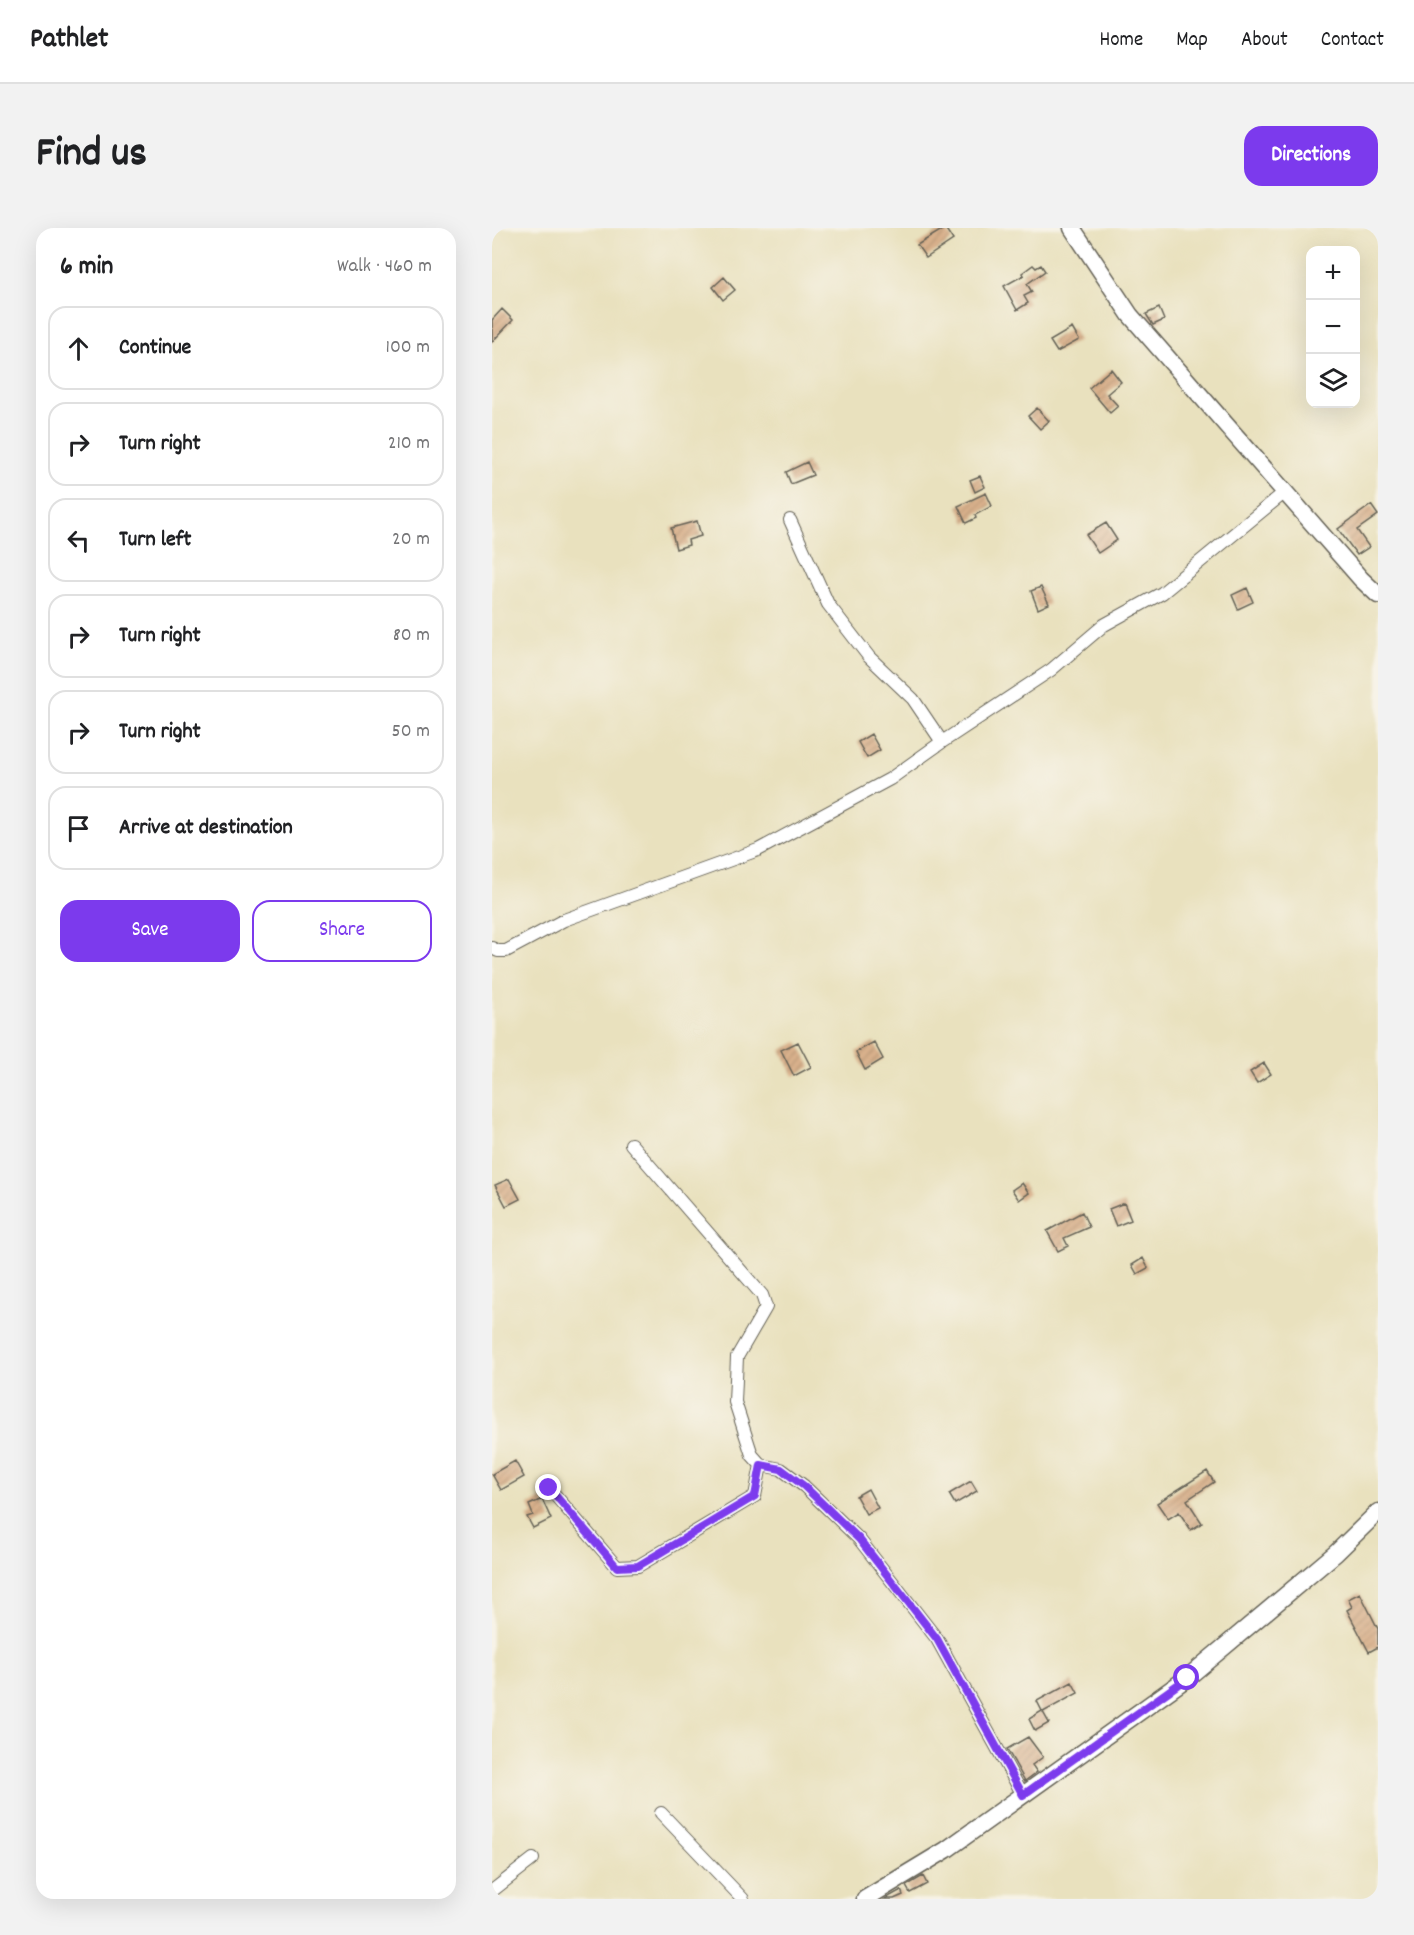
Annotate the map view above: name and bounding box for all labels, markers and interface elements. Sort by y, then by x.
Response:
text: Pathlet [30,21,108,61]
text: Home [1099,26,1143,56]
text: Map [1176,26,1208,56]
text: About [1241,26,1288,56]
text: Contact [1321,26,1384,56]
text: Find us [36,126,147,186]
button: Directions [1244,126,1378,186]
map controls [1306,246,1360,408]
button: + [1306,246,1360,300]
text: 6 min [60,249,113,286]
text: Walk · 460 m [337,253,432,281]
button: − [1306,300,1360,354]
icon: ahead [62,332,95,365]
text: Continue [119,333,191,364]
text: 100 m [386,334,430,362]
button: layers [1306,354,1360,408]
icon: right [62,428,95,461]
text: Turn right [119,429,201,460]
text: 210 m [388,430,430,458]
icon: left [62,524,95,557]
text: Turn left [119,525,191,556]
text: 20 m [392,526,430,554]
icon: right [62,620,95,653]
text: Turn right [119,621,201,652]
text: 80 m [393,622,430,650]
icon: right [62,716,95,749]
text: Turn right [119,717,201,748]
text: 50 m [392,718,430,746]
icon: arrive [62,812,95,845]
text: Arrive at destination [119,813,293,844]
button: Save [60,900,240,962]
button: Share [252,900,432,962]
route end [535,1474,561,1500]
route start [1173,1664,1199,1690]

